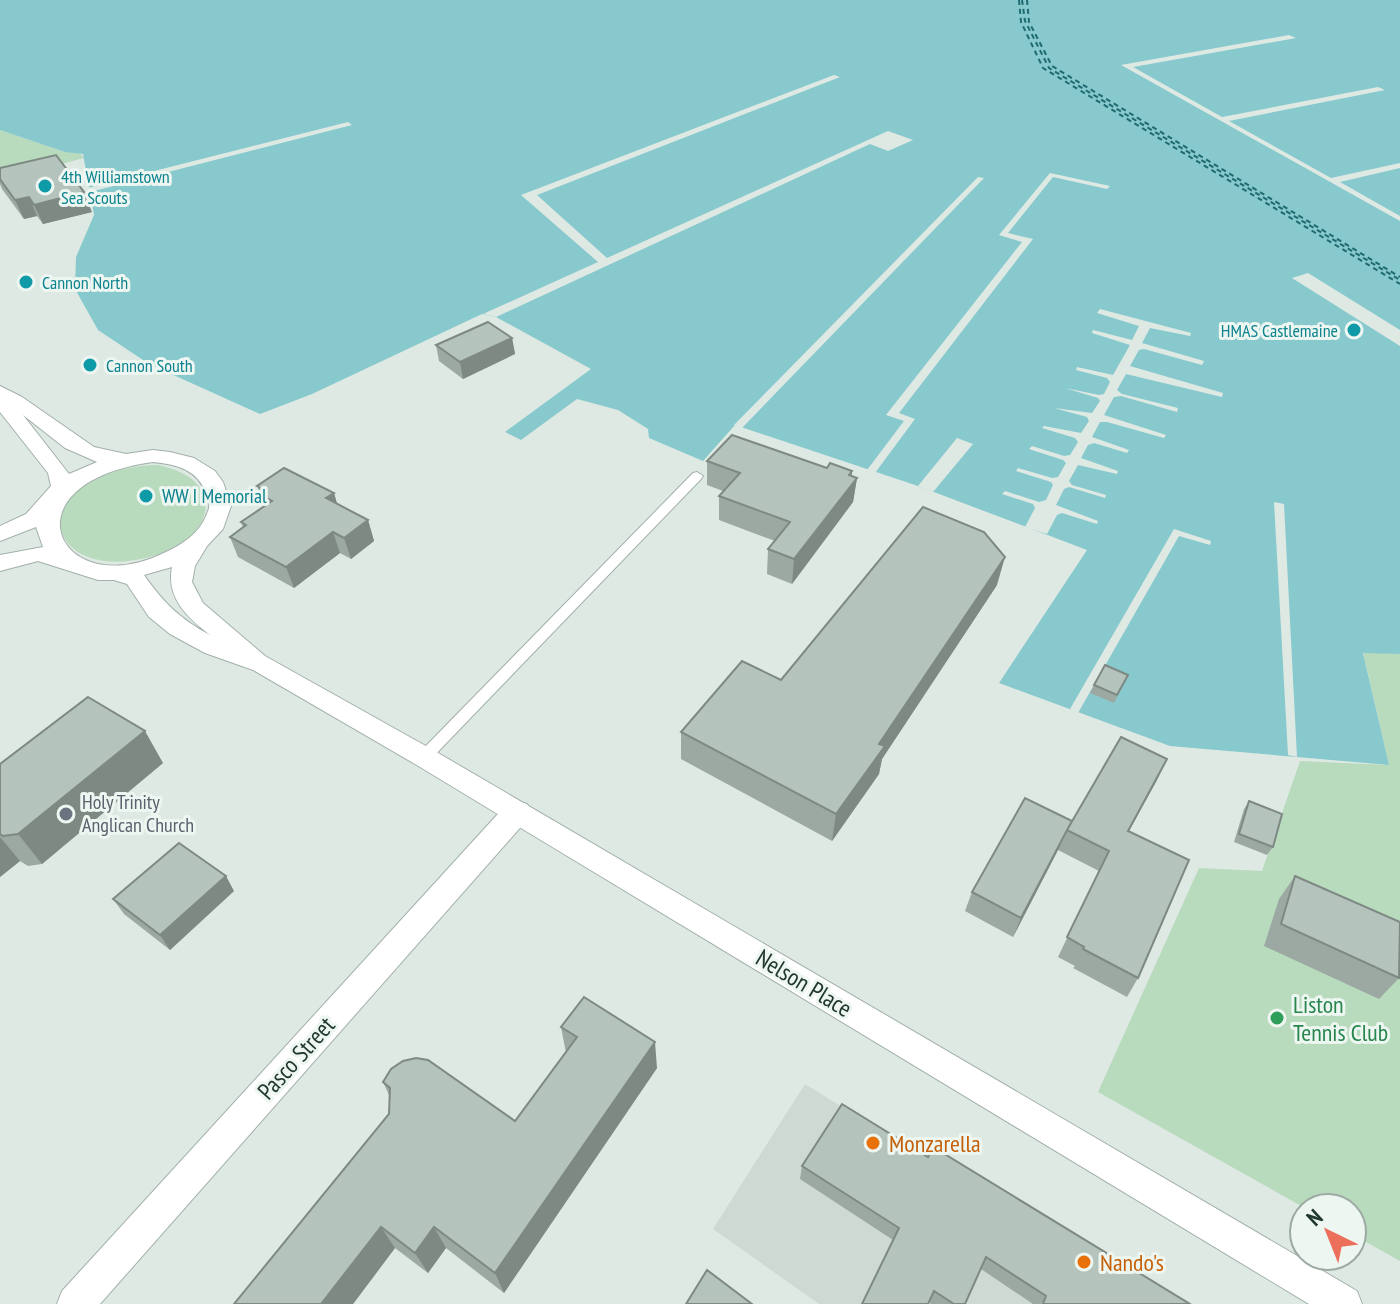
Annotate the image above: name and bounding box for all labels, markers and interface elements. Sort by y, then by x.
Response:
place label: 4th Williamstown Sea Scouts [61,165,170,209]
marker: 4th Williamstown Sea Scouts [36,177,54,195]
place label: Cannon North [42,271,128,294]
marker: Cannon North [17,273,35,291]
place label: HMAS Castlemaine [1221,319,1338,342]
marker: HMAS Castlemaine [1345,321,1363,339]
place label: Cannon South [106,354,193,377]
marker: Cannon South [81,356,99,374]
place label: WW I Memorial [162,483,267,509]
marker: WW I Memorial [137,487,155,505]
place label: Holy Trinity Anglican Church [82,789,194,838]
marker: Holy Trinity Anglican Church [57,805,75,823]
street label: Nelson Place [750,942,858,1024]
place label: Liston Tennis Club [1293,989,1388,1048]
marker: Liston Tennis Club [1268,1009,1286,1027]
street label: Pasco Street [251,1010,342,1106]
place label: Monzarella [889,1128,981,1159]
marker: Monzarella [864,1134,882,1152]
north arrow [1288,1192,1368,1272]
text: N [1300,1203,1328,1232]
place label: Nando's [1100,1247,1164,1278]
marker: Nando's [1075,1253,1093,1271]

